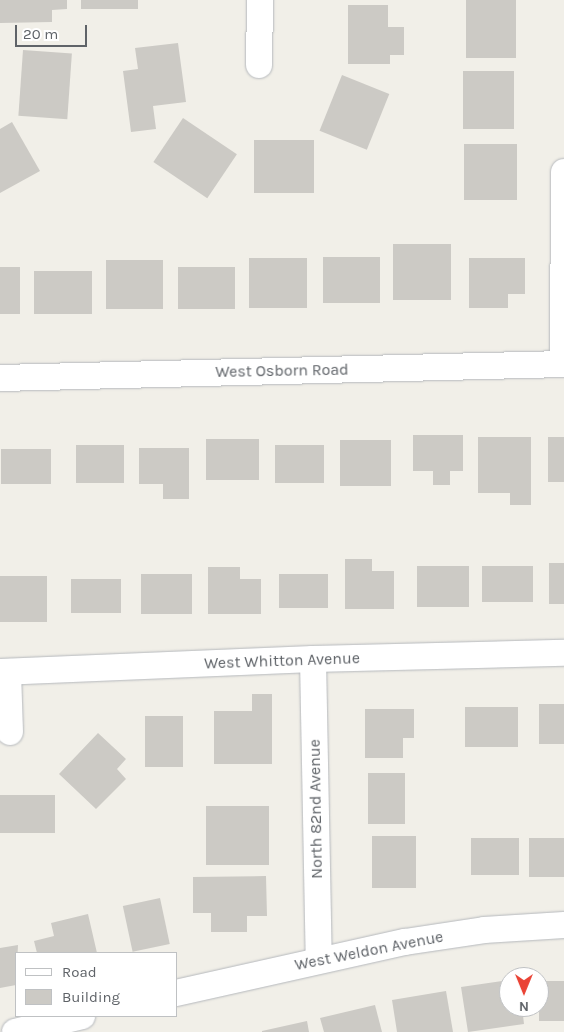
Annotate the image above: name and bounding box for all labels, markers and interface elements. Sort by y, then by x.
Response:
scale bar [18,15,90,47]
text: 20 m [23,25,58,43]
street label: West Osborn Road [215,360,349,382]
street label: West Whitton Avenue [204,649,360,673]
street label: North 82nd Avenue [305,739,327,879]
street label: West Weldon Avenue [293,927,445,975]
legend [15,952,178,1017]
text: Road [62,963,97,981]
north arrow [499,967,549,1017]
text: Building [62,988,120,1006]
text: N [519,998,529,1015]

